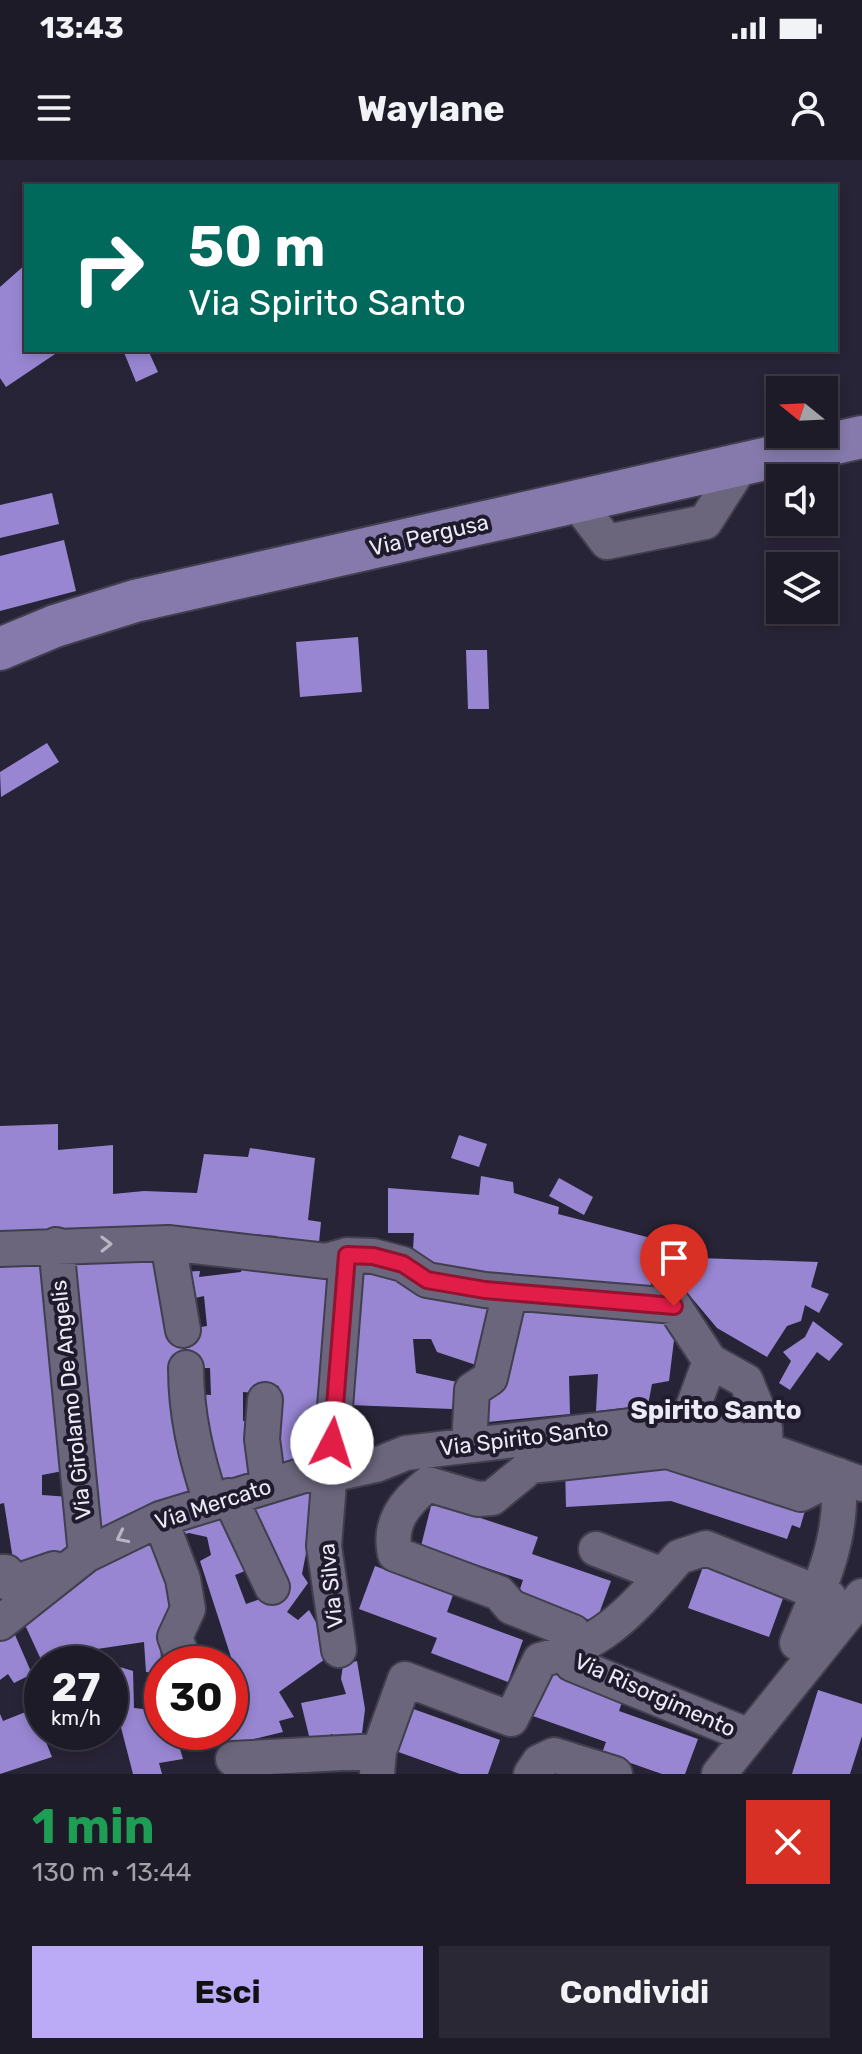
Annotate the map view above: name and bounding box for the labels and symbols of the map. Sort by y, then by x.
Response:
north arrow [766,376,838,448]
street label: Via Pergusa [367,508,491,562]
pin [640,1224,708,1306]
one-way arrow [100,1236,113,1253]
street label: Via Girolamo De Angelis [45,1279,97,1521]
district label: Spirito Santo [630,1395,802,1426]
position arrow [290,1401,374,1485]
street label: Via Spirito Santo [438,1414,610,1462]
street label: Via Mercato [152,1473,274,1535]
one-way arrow [116,1527,131,1543]
street label: Via Silva [313,1542,349,1630]
speed limit sign: 30 [144,1646,248,1750]
street label: Via Risorgimento [570,1647,740,1743]

